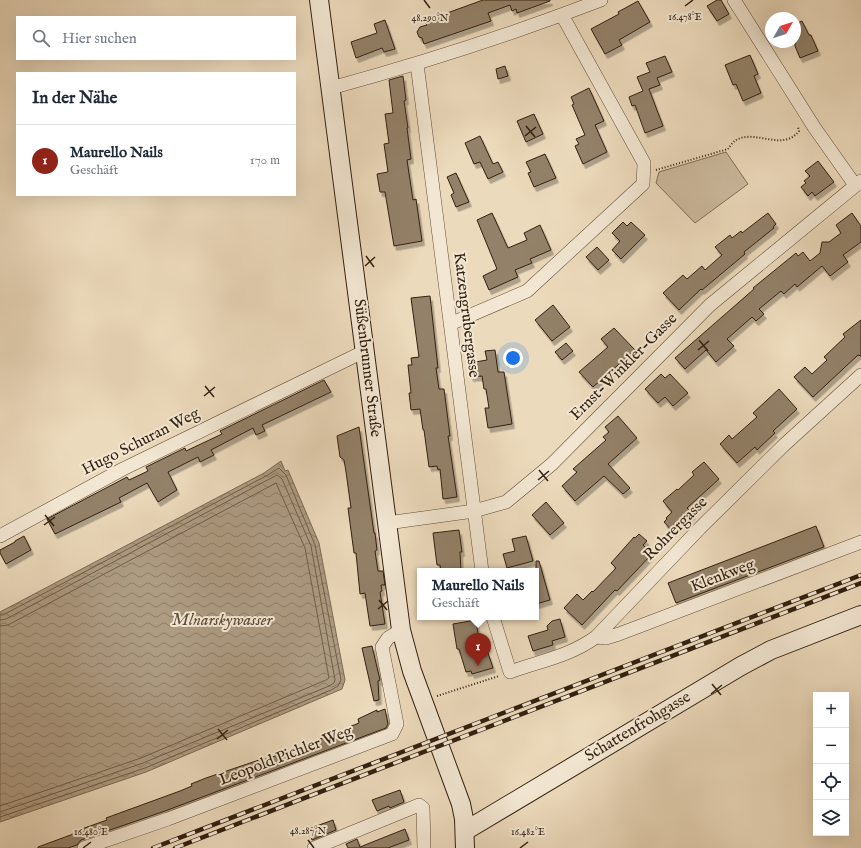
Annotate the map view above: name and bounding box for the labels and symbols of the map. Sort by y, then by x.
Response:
text: 16.478°E [668,11,702,24]
text: 48.290°N [412,12,449,25]
north arrow [765,12,801,48]
street label: Katzengrubergasse [448,251,484,379]
street label: Süßenbrunner Straße [349,298,385,438]
street label: Ernst-Winkler-Gasse [566,309,682,425]
your location [503,348,523,368]
street label: Hugo Schuran Weg [79,404,204,480]
street label: Rohrergasse [640,493,712,565]
street label: Klenkweg [688,555,758,597]
water label: Mlnarskywasser [172,610,273,631]
pin: 1 [465,633,491,666]
street label: Schattenfrohgasse [581,687,695,767]
street label: Leopold Pichler Weg [216,721,356,791]
text: 48.287°N [290,825,326,838]
text: 16.480°E [74,826,108,839]
text: 16.482°E [511,826,545,839]

